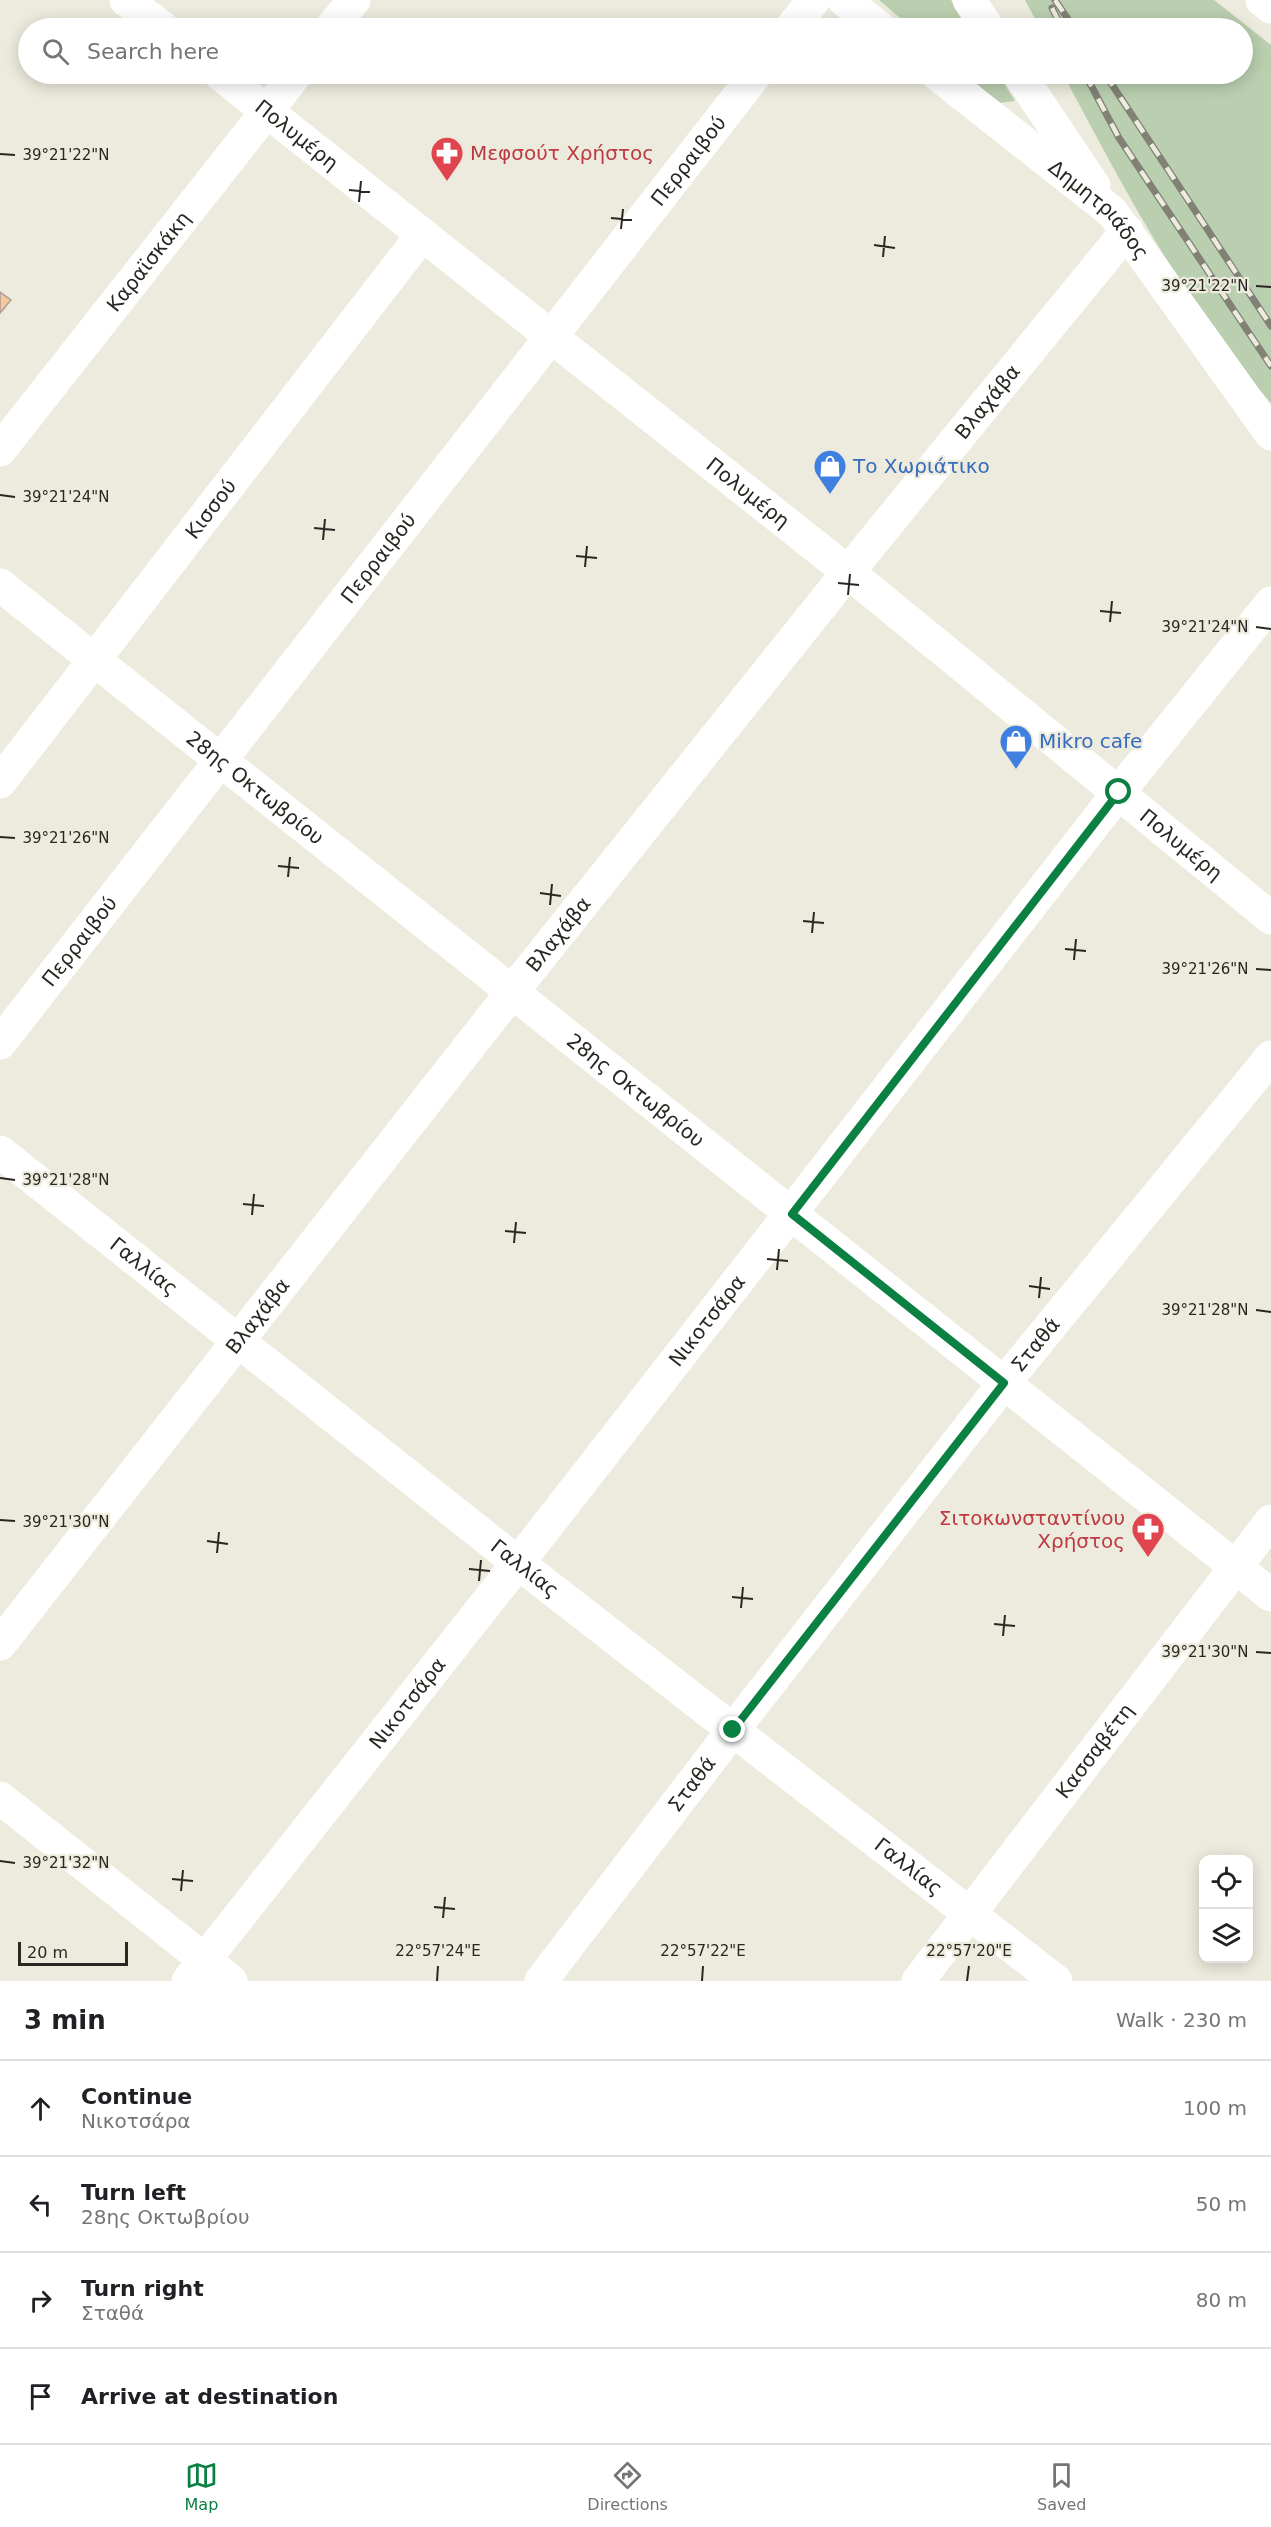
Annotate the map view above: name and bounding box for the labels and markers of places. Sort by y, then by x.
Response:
pharmacy icon: Μεφσούτ Χρήστος [429,135,465,182]
place label: Μεφσούτ Χρήστος [470,141,654,165]
shop icon: Το Χωριάτικο [812,448,848,495]
place label: Το Χωριάτικο [852,454,990,478]
shop icon: Mikro cafe [998,723,1034,770]
place label: Mikro cafe [1039,729,1142,753]
place label: Σιτοκωνσταντίνου Χρήστος [939,1506,1125,1553]
pharmacy icon: Σιτοκωνσταντίνου Χρήστος [1130,1511,1166,1558]

